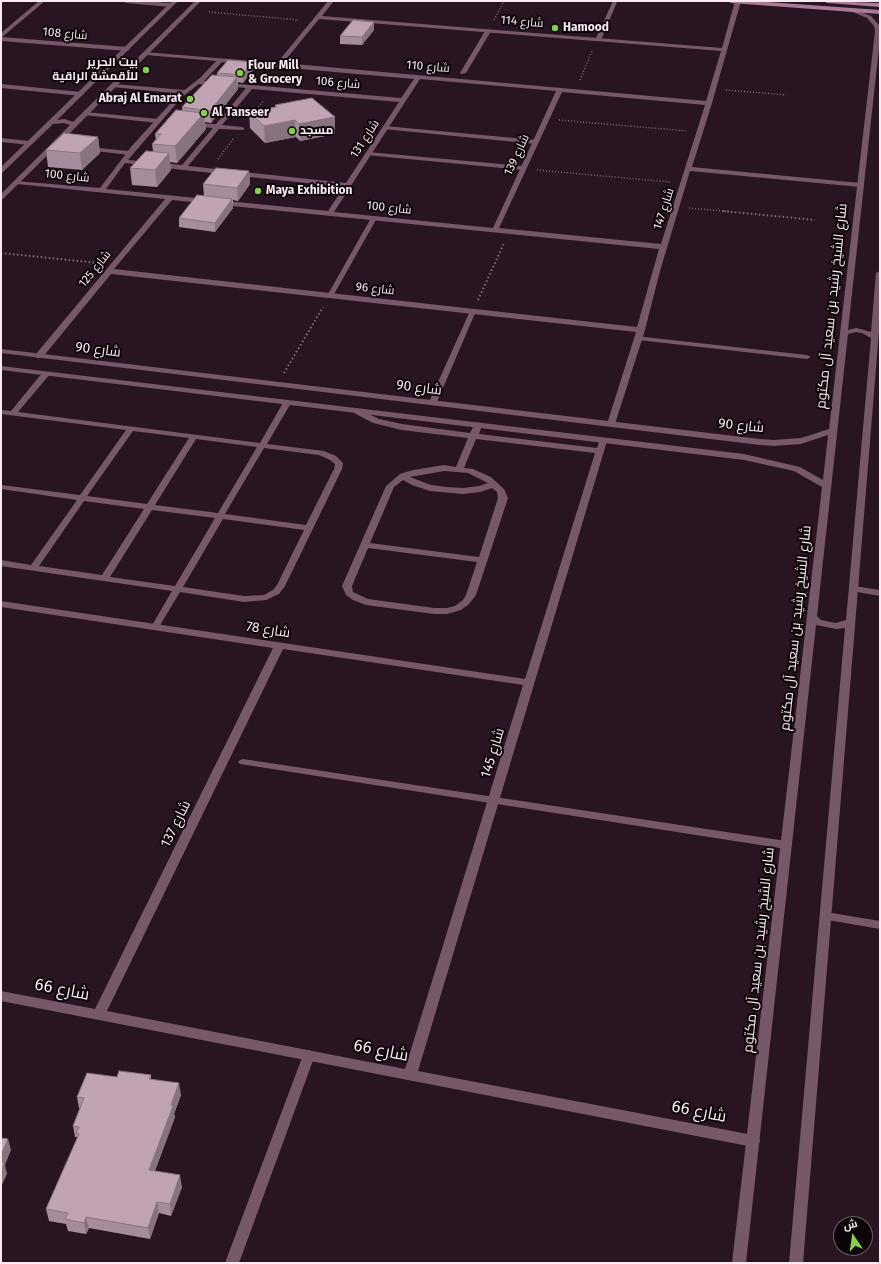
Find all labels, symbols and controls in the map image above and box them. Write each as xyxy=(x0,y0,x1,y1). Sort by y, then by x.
street label: شارع 114 xyxy=(500,13,544,31)
place label: Hamood xyxy=(563,21,609,35)
marker: Hamood xyxy=(550,23,560,33)
street label: شارع 108 xyxy=(42,25,88,43)
place label: بيت الحرير للأقمشة الراقية xyxy=(52,56,138,84)
street label: شارع 110 xyxy=(406,58,450,76)
place label: Flour Mill & Grocery xyxy=(248,59,302,87)
marker: بيت الحرير للأقمشة الراقية xyxy=(141,65,151,75)
marker: Flour Mill & Grocery xyxy=(235,68,245,78)
street label: شارع 106 xyxy=(315,74,361,92)
place label: Abraj Al Emarat xyxy=(99,92,182,106)
marker: Abraj Al Emarat xyxy=(185,94,195,104)
place label: Al Tanseer xyxy=(212,106,269,120)
marker: Al Tanseer xyxy=(199,108,209,118)
street label: شارع 131 xyxy=(347,117,383,161)
place label: مسجد xyxy=(300,124,333,138)
marker: مسجد xyxy=(287,126,297,136)
street label: شارع 139 xyxy=(501,132,533,178)
street label: شارع 100 xyxy=(44,166,90,186)
place label: Maya Exhibition xyxy=(266,184,352,198)
marker: Maya Exhibition xyxy=(253,186,263,196)
street label: شارع 147 xyxy=(651,186,677,232)
street label: شارع 100 xyxy=(366,198,412,218)
street label: شارع الشيخ رشيد بن سعيد آل مكتوم xyxy=(813,202,851,410)
street label: شارع 125 xyxy=(76,248,114,290)
street label: شارع 96 xyxy=(355,280,395,298)
street label: شارع 90 xyxy=(74,339,122,361)
street label: شارع 90 xyxy=(395,377,443,399)
street label: شارع 90 xyxy=(717,415,765,437)
street label: شارع الشيخ رشيد بن سعيد آل مكتوم xyxy=(777,524,815,732)
street label: شارع 78 xyxy=(245,618,291,642)
street label: شارع 145 xyxy=(477,726,509,780)
street label: شارع 137 xyxy=(157,798,195,850)
street label: شارع الشيخ رشيد بن سعيد آل مكتوم xyxy=(740,846,778,1054)
street label: شارع 66 xyxy=(33,975,91,1005)
street label: شارع 66 xyxy=(352,1036,410,1066)
street label: شارع 66 xyxy=(670,1097,728,1127)
north arrow xyxy=(833,1216,873,1256)
text: ش xyxy=(842,1217,859,1233)

